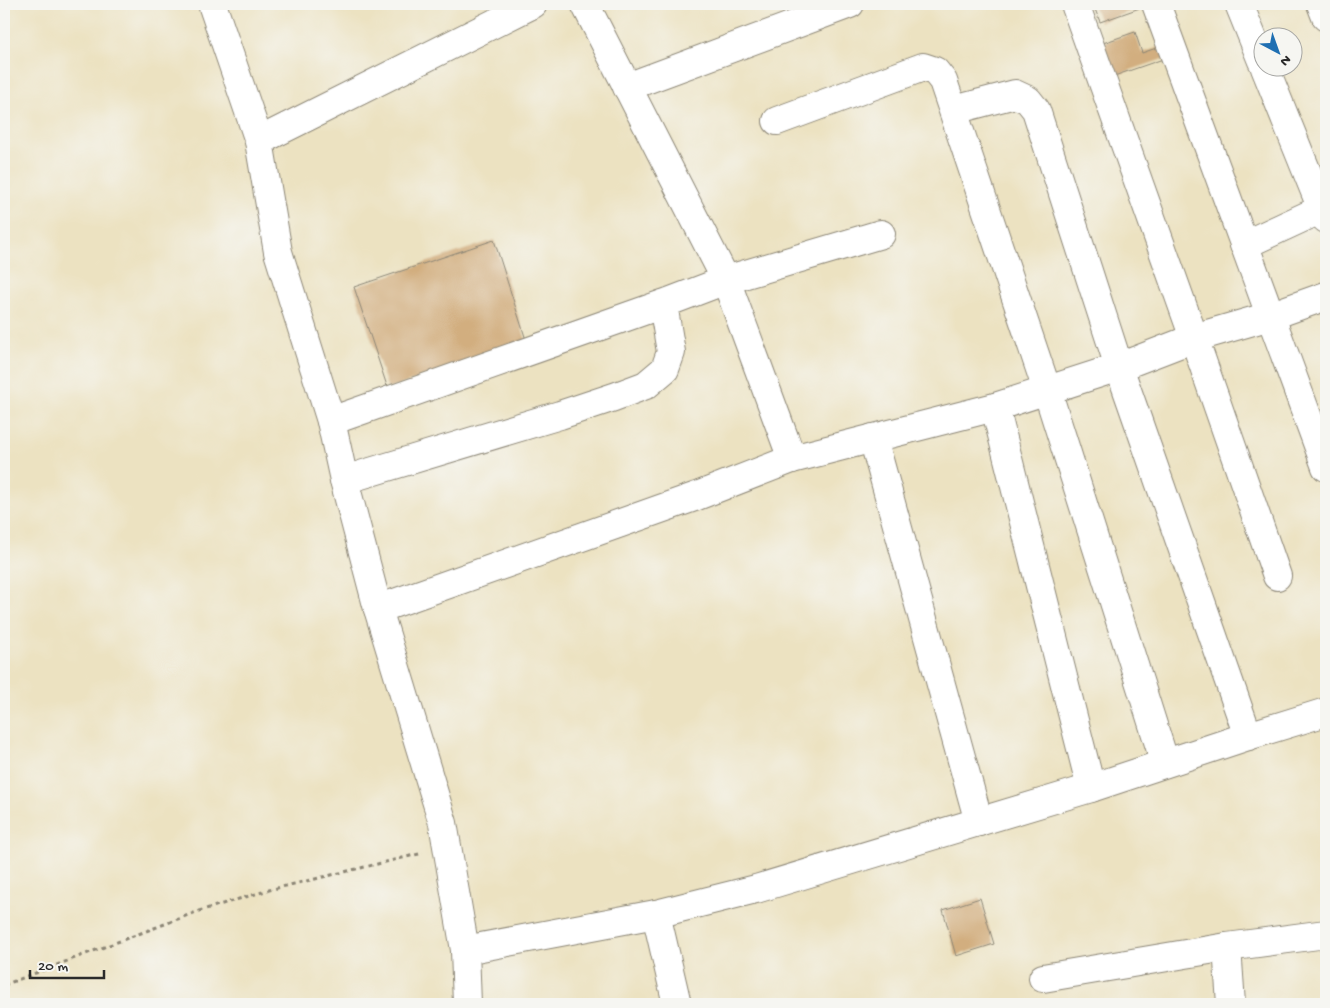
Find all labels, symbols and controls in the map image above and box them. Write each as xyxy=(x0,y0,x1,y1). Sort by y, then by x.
north arrow xyxy=(1252,28,1302,78)
text: N xyxy=(1276,51,1294,69)
scale bar xyxy=(30,948,104,980)
text: 20 m xyxy=(38,958,68,976)

